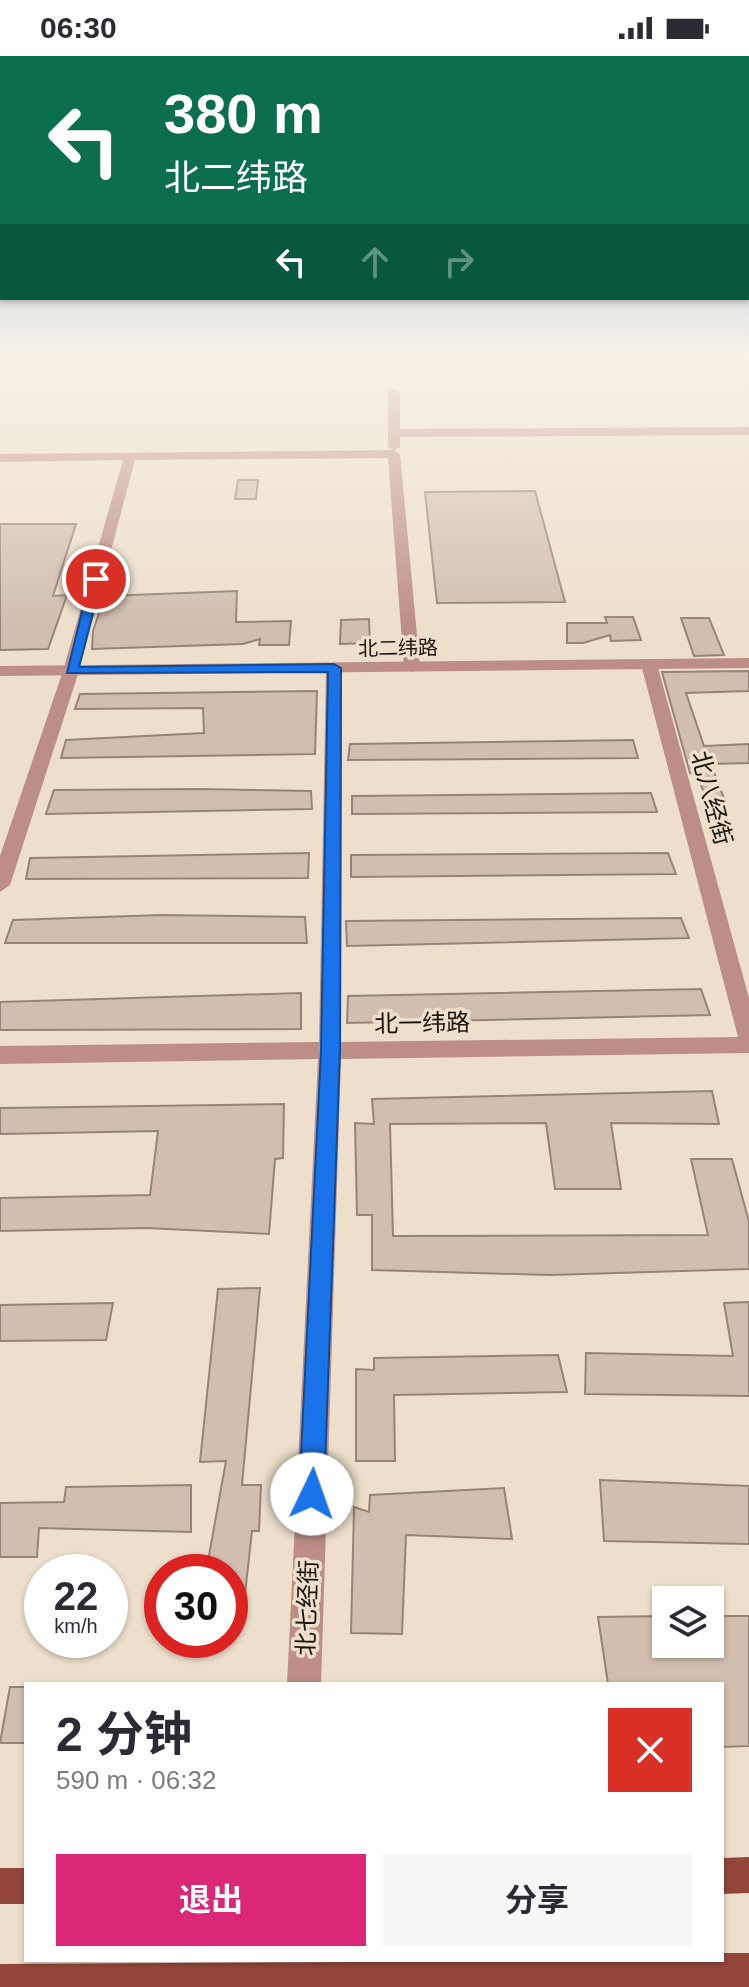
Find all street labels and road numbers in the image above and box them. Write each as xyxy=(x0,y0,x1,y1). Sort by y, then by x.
street label: 北二纬路 xyxy=(358,636,438,660)
street label: 北八经街 xyxy=(687,748,737,848)
street label: 北一纬路 xyxy=(374,1009,470,1037)
street label: 北七经街 xyxy=(292,1560,322,1656)

